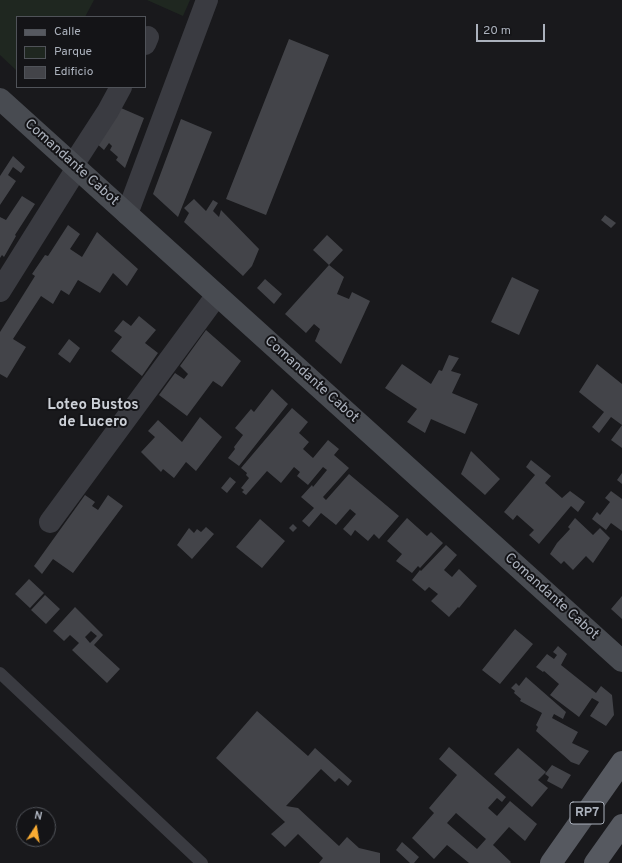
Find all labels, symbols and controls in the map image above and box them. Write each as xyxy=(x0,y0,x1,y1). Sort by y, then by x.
legend xyxy=(16,16,146,88)
scale bar xyxy=(478,16,547,42)
text: 20 m xyxy=(483,23,511,39)
text: Calle xyxy=(54,24,81,40)
text: Parque xyxy=(54,44,92,60)
text: Edificio xyxy=(54,64,93,80)
street label: Comandante Cabot xyxy=(20,116,122,210)
street label: Comandante Cabot xyxy=(260,333,362,427)
district label: Loteo Bustos de Lucero xyxy=(47,397,139,432)
street label: Comandante Cabot xyxy=(500,550,602,644)
road number: RP7 xyxy=(570,802,604,824)
north arrow xyxy=(16,807,56,847)
text: N xyxy=(33,809,44,824)

